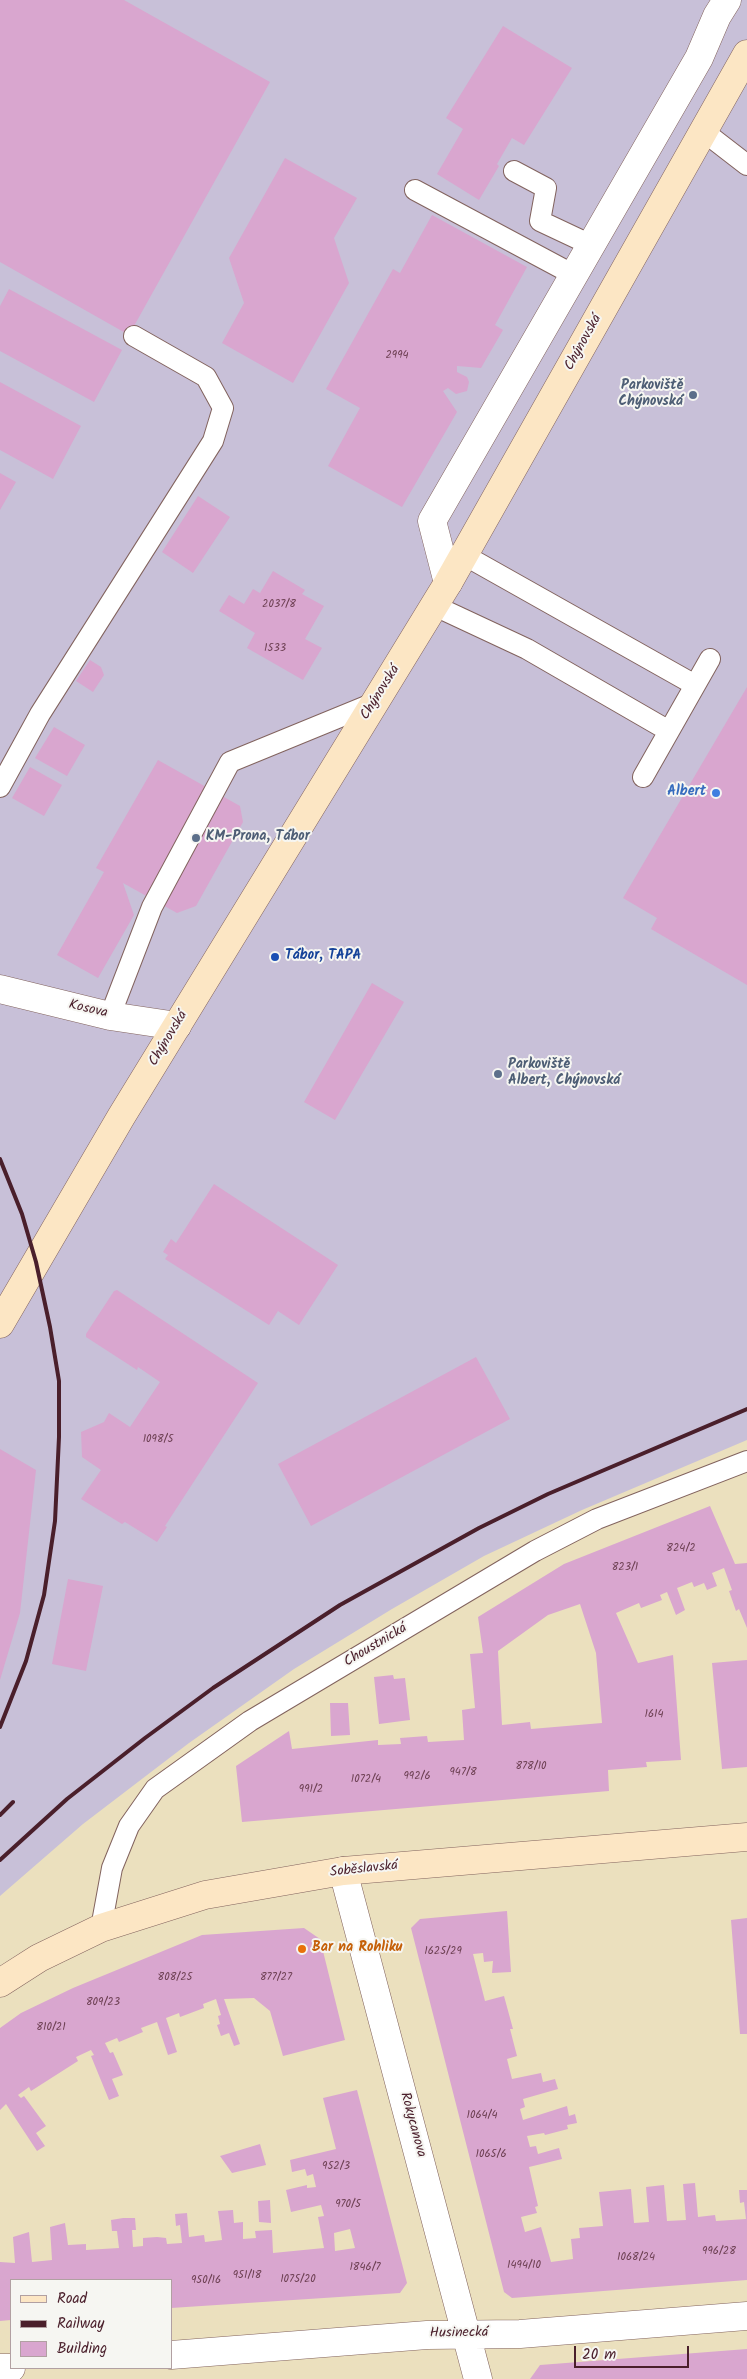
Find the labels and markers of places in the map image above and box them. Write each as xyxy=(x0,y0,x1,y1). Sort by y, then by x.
place label: Parkoviště Chýnovská xyxy=(618,379,683,412)
marker: Parkoviště Chýnovská xyxy=(687,389,699,401)
place label: Albert xyxy=(667,785,706,801)
marker: Albert xyxy=(710,787,722,799)
place label: KM-Prona, Tábor xyxy=(206,830,310,846)
marker: KM-Prona, Tábor xyxy=(190,832,202,844)
place label: Tábor, TAPA xyxy=(285,949,361,965)
marker: Tábor, TAPA xyxy=(269,951,281,963)
place label: Parkoviště Albert, Chýnovská xyxy=(508,1058,620,1090)
marker: Parkoviště Albert, Chýnovská xyxy=(492,1068,504,1080)
place label: Bar na Rohliku xyxy=(312,1941,402,1957)
marker: Bar na Rohliku xyxy=(296,1943,308,1955)

